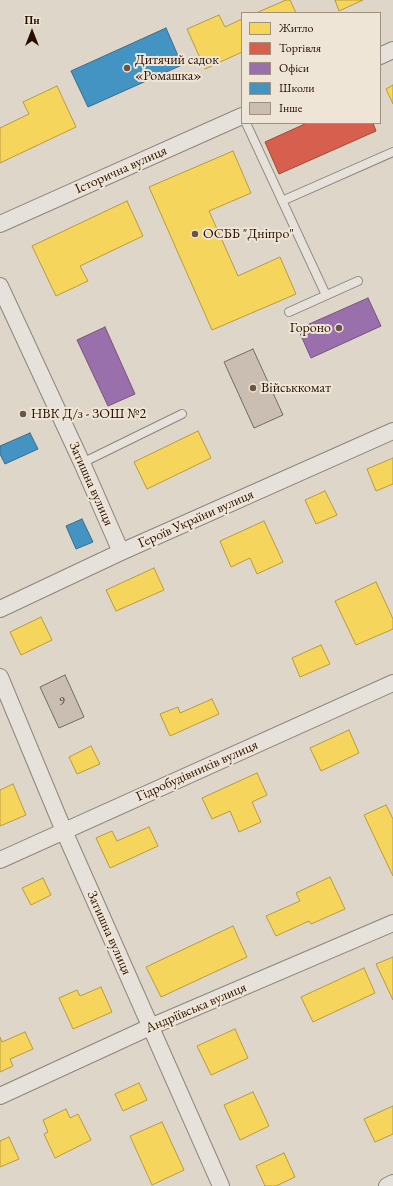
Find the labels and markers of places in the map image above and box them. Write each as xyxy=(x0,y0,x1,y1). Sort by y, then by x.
place label: Дитячий садок «Ромашка» xyxy=(135,52,219,84)
marker: Дитячий садок «Ромашка» xyxy=(122,63,132,73)
place label: ОСББ "Днiпро" xyxy=(203,226,294,242)
marker: ОСББ "Днiпро" xyxy=(190,229,200,239)
place label: Гороно xyxy=(290,320,331,336)
marker: Гороно xyxy=(334,323,344,333)
place label: Військкомат xyxy=(261,380,331,396)
marker: Військкомат xyxy=(248,383,258,393)
place label: НВК Д/з - ЗОШ №2 xyxy=(31,406,146,422)
marker: НВК Д/з - ЗОШ №2 xyxy=(18,409,28,419)

